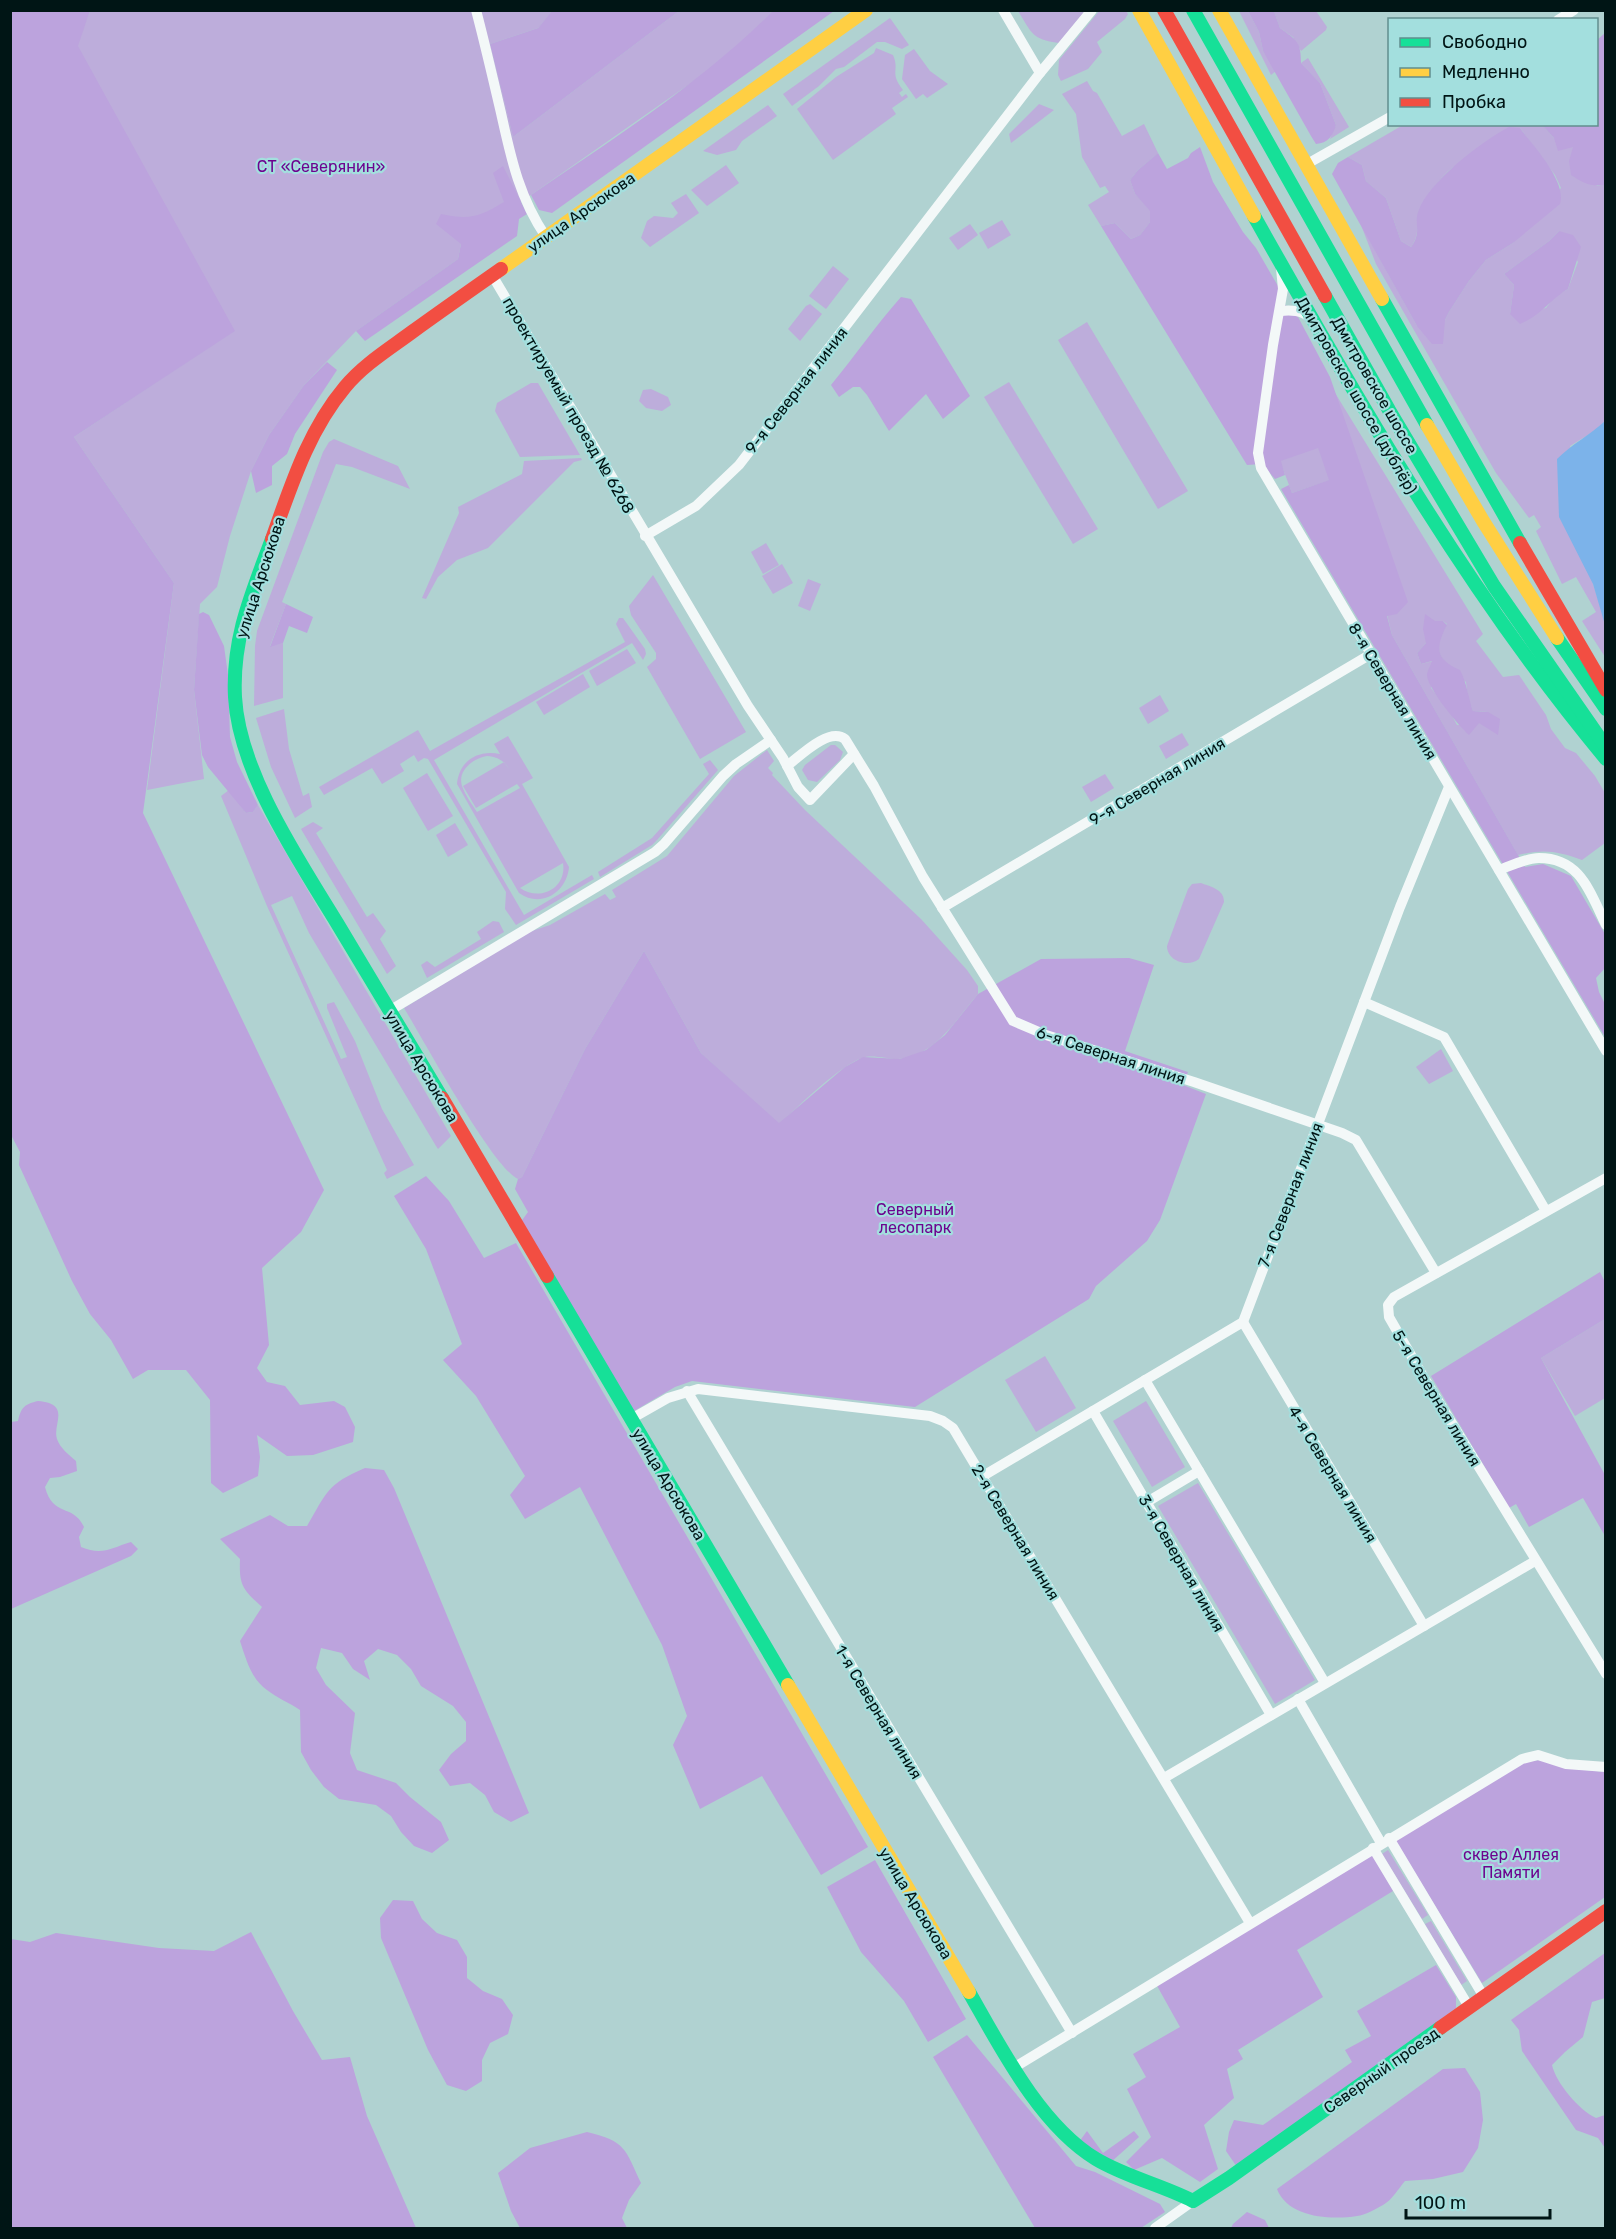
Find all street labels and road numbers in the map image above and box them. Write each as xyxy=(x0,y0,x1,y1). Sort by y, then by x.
street label: улица Арсюкова xyxy=(524,168,639,257)
street label: Дмитровское шоссе (дублёр) xyxy=(1292,293,1421,497)
street label: проектируемый проезд № 6268 xyxy=(499,294,638,517)
street label: Дмитровское шоссе xyxy=(1327,313,1422,457)
street label: 9-я Северная линия xyxy=(741,323,852,457)
street label: улица Арсюкова xyxy=(232,514,289,640)
street label: 8-я Северная линия xyxy=(1344,619,1441,763)
street label: 9-я Северная линия xyxy=(1086,733,1229,830)
street label: улица Арсюкова xyxy=(381,1007,462,1126)
street label: 6-я Северная линия xyxy=(1034,1022,1188,1089)
street label: 7-я Северная линия xyxy=(1254,1120,1327,1270)
street label: 5-я Северная линия xyxy=(1388,1327,1485,1470)
street label: 4-я Северная линия xyxy=(1284,1403,1381,1546)
street label: улица Арсюкова xyxy=(628,1425,709,1544)
street label: 2-я Северная линия xyxy=(968,1461,1064,1604)
street label: 3-я Северная линия xyxy=(1134,1491,1229,1635)
street label: 1-я Северная линия xyxy=(831,1642,926,1783)
street label: улица Арсюкова xyxy=(875,1844,956,1963)
street label: Северный проезд xyxy=(1320,2023,1443,2117)

